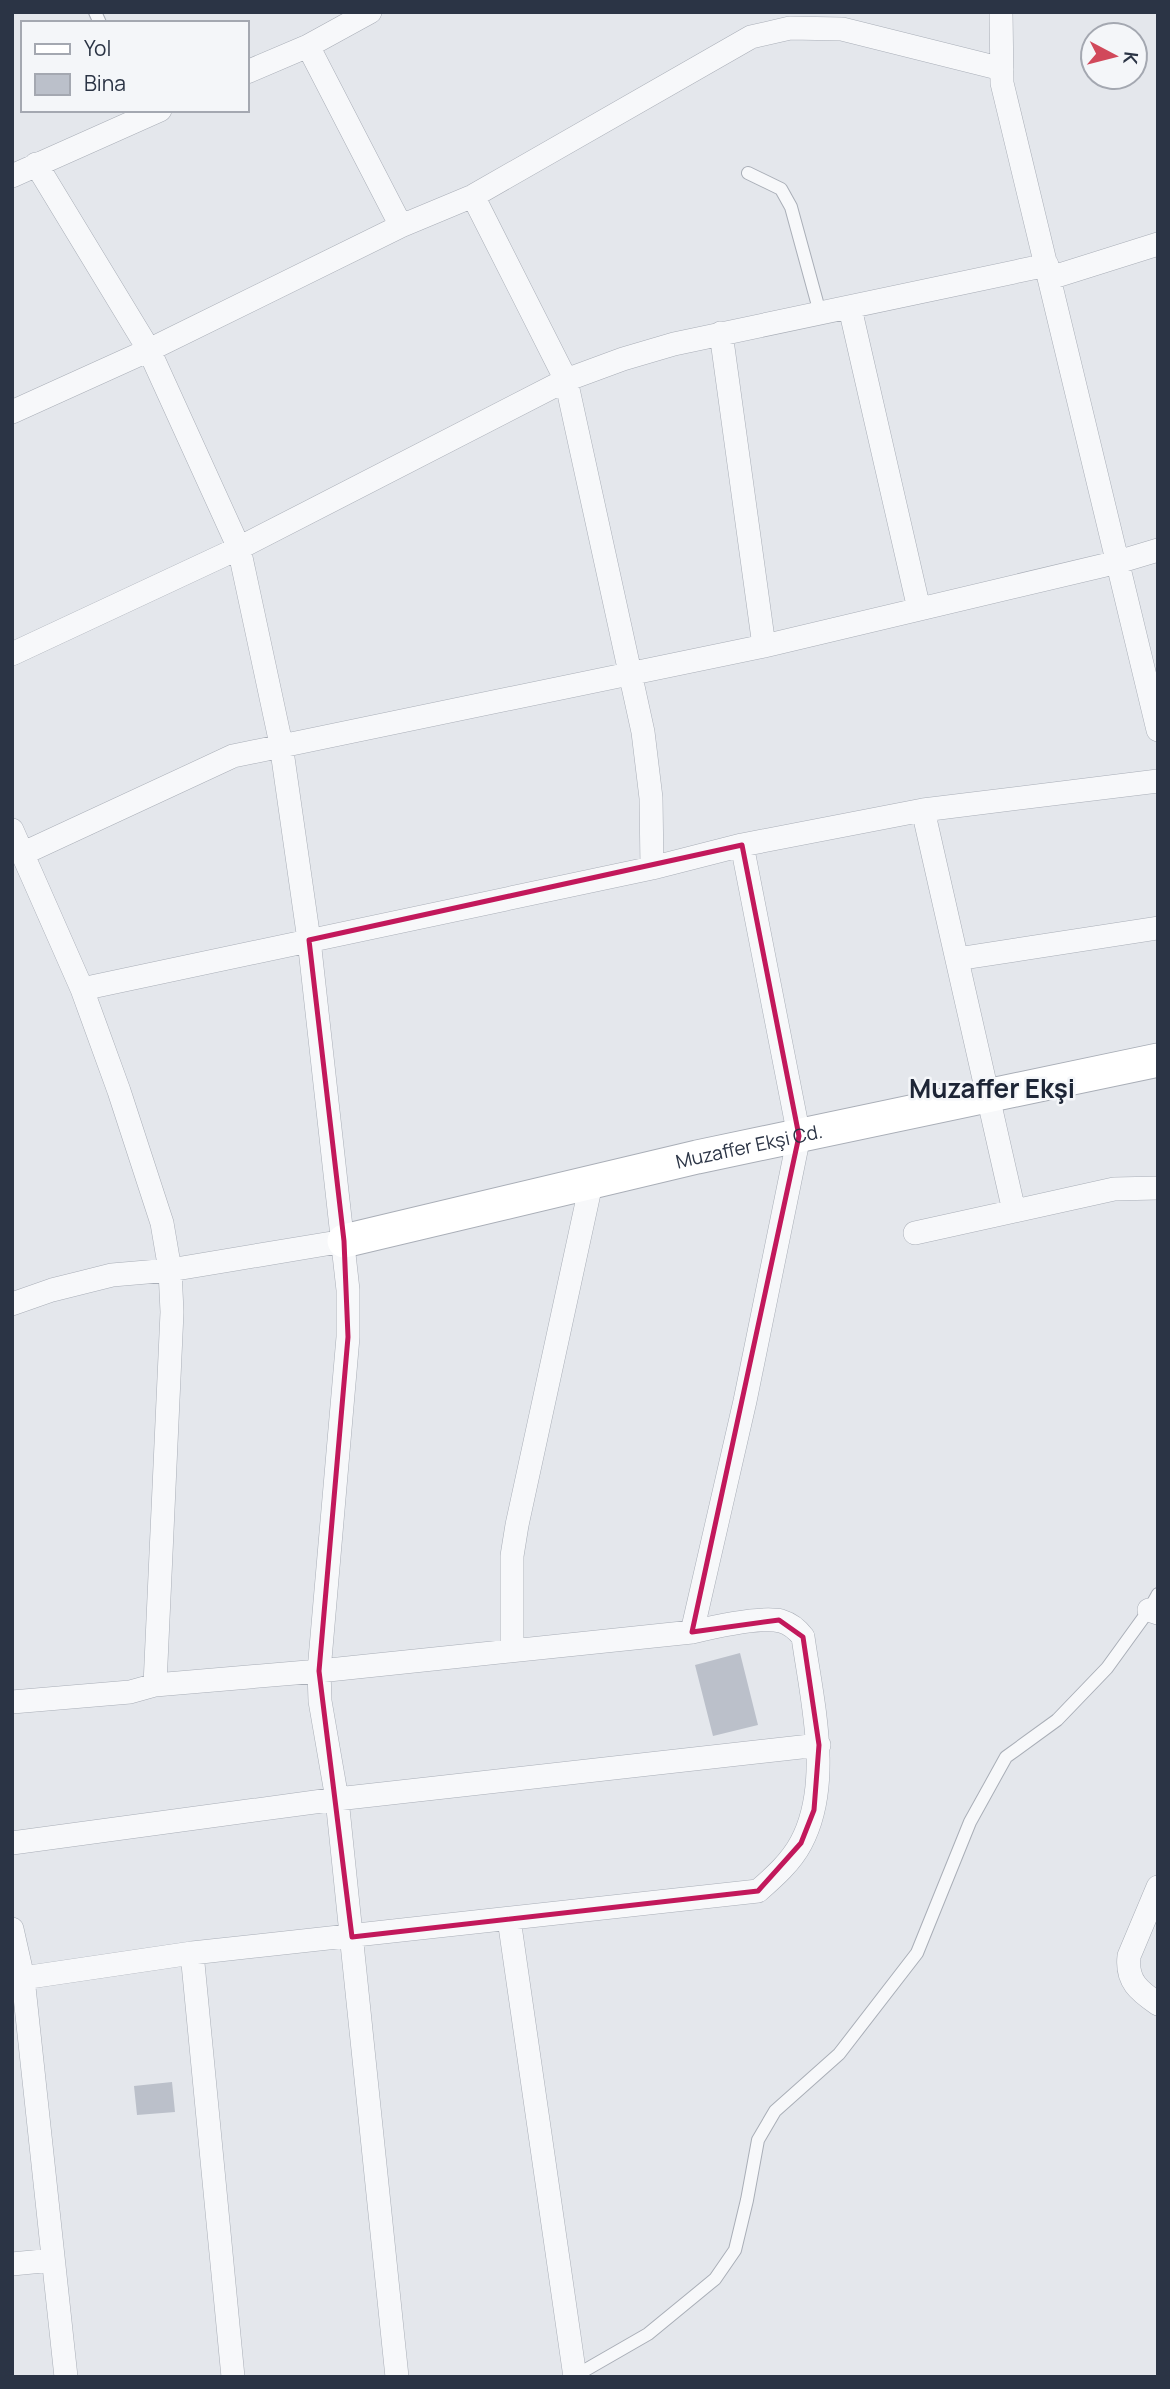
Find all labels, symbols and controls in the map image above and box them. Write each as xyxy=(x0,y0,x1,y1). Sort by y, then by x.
legend xyxy=(21,21,248,112)
north arrow xyxy=(1079,21,1149,91)
text: Yol xyxy=(84,34,111,62)
text: K xyxy=(1117,50,1145,66)
text: Bina xyxy=(84,69,126,97)
district label: Muzaffer Ekşi xyxy=(909,1070,1075,1106)
street label: Muzaffer Ekşi Cd. xyxy=(673,1118,825,1175)

